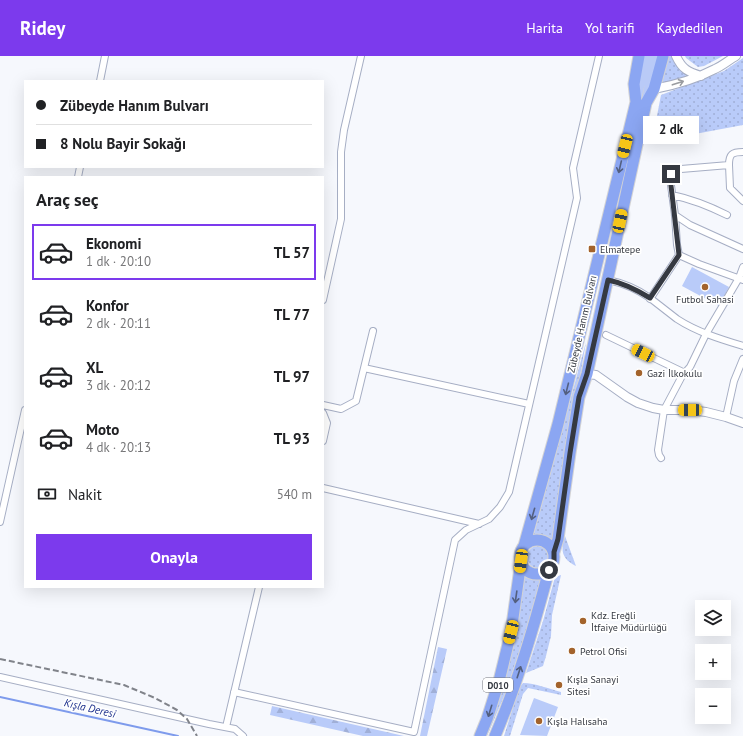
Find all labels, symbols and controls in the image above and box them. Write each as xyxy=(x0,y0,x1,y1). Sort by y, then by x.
text: Ridey xyxy=(20,16,65,40)
text: Harita xyxy=(526,19,563,37)
text: Yol tarifi xyxy=(585,19,635,37)
text: Kaydedilen xyxy=(657,19,723,37)
one-way arrow xyxy=(671,79,684,86)
text: Zübeyde Hanım Bulvarı xyxy=(60,96,209,115)
callout: 2 dk xyxy=(643,116,699,144)
text: 2 dk xyxy=(659,121,683,138)
car xyxy=(616,133,634,159)
text: 8 Nolu Bayir Sokağı xyxy=(60,134,186,153)
one-way arrow xyxy=(616,160,623,173)
route end xyxy=(662,165,680,183)
text: Araç seç xyxy=(36,188,99,211)
car xyxy=(612,208,628,234)
icon: car xyxy=(38,234,74,270)
text: Ekonomi xyxy=(86,234,141,253)
text: TL 57 xyxy=(274,243,310,262)
place label: Elmatepe xyxy=(600,243,640,256)
marker: Elmatepe xyxy=(587,244,597,254)
text: 1 dk · 20:10 xyxy=(86,253,151,270)
street label: Zübeyde Hanım Bulvarı xyxy=(564,274,600,374)
marker: Futbol Sahasi xyxy=(700,282,710,292)
place label: Futbol Sahasi xyxy=(676,293,734,306)
icon: car xyxy=(38,296,74,332)
text: Konfor xyxy=(86,296,129,315)
text: TL 77 xyxy=(274,305,310,324)
text: 2 dk · 20:11 xyxy=(86,315,151,332)
car xyxy=(630,342,656,364)
icon: car xyxy=(38,358,74,394)
text: XL xyxy=(86,358,103,377)
text: TL 97 xyxy=(274,367,310,386)
place label: Gazi İlkokulu xyxy=(647,367,702,380)
marker: Gazi İlkokulu xyxy=(634,368,644,378)
text: 3 dk · 20:12 xyxy=(86,377,151,394)
one-way arrow xyxy=(563,382,570,395)
car xyxy=(678,404,702,416)
icon: car xyxy=(38,420,74,456)
text: Moto xyxy=(86,420,119,439)
text: TL 93 xyxy=(274,429,310,448)
text: 4 dk · 20:13 xyxy=(86,439,151,456)
icon: cash xyxy=(36,483,58,505)
text: Nakit xyxy=(68,485,102,504)
text: 540 m xyxy=(277,486,312,503)
one-way arrow xyxy=(529,507,536,520)
button: Onayla xyxy=(36,534,312,580)
car xyxy=(513,548,529,574)
route start xyxy=(540,561,558,579)
one-way arrow xyxy=(512,590,520,603)
map controls xyxy=(695,600,731,724)
button: layers xyxy=(695,600,731,636)
place label: Kdz. Ereğli İtfaiye Müdürlüğü xyxy=(591,609,667,634)
marker: Kdz. Ereğli İtfaiye Müdürlüğü xyxy=(578,616,588,626)
car xyxy=(502,619,520,645)
button: + xyxy=(695,644,731,680)
place label: Petrol Ofisi xyxy=(580,645,627,658)
marker: Petrol Ofisi xyxy=(567,646,577,656)
one-way arrow xyxy=(516,666,523,679)
place label: Kışla Sanayi Sitesi xyxy=(567,673,619,698)
road number: D010 xyxy=(483,678,513,692)
marker: Kışla Sanayi Sitesi xyxy=(554,680,564,690)
button: − xyxy=(695,688,731,724)
water label: Kışla Deresi xyxy=(63,695,118,721)
one-way arrow xyxy=(486,704,493,717)
place label: Kışla Halısaha xyxy=(547,715,607,728)
marker: Kışla Halısaha xyxy=(534,716,544,726)

